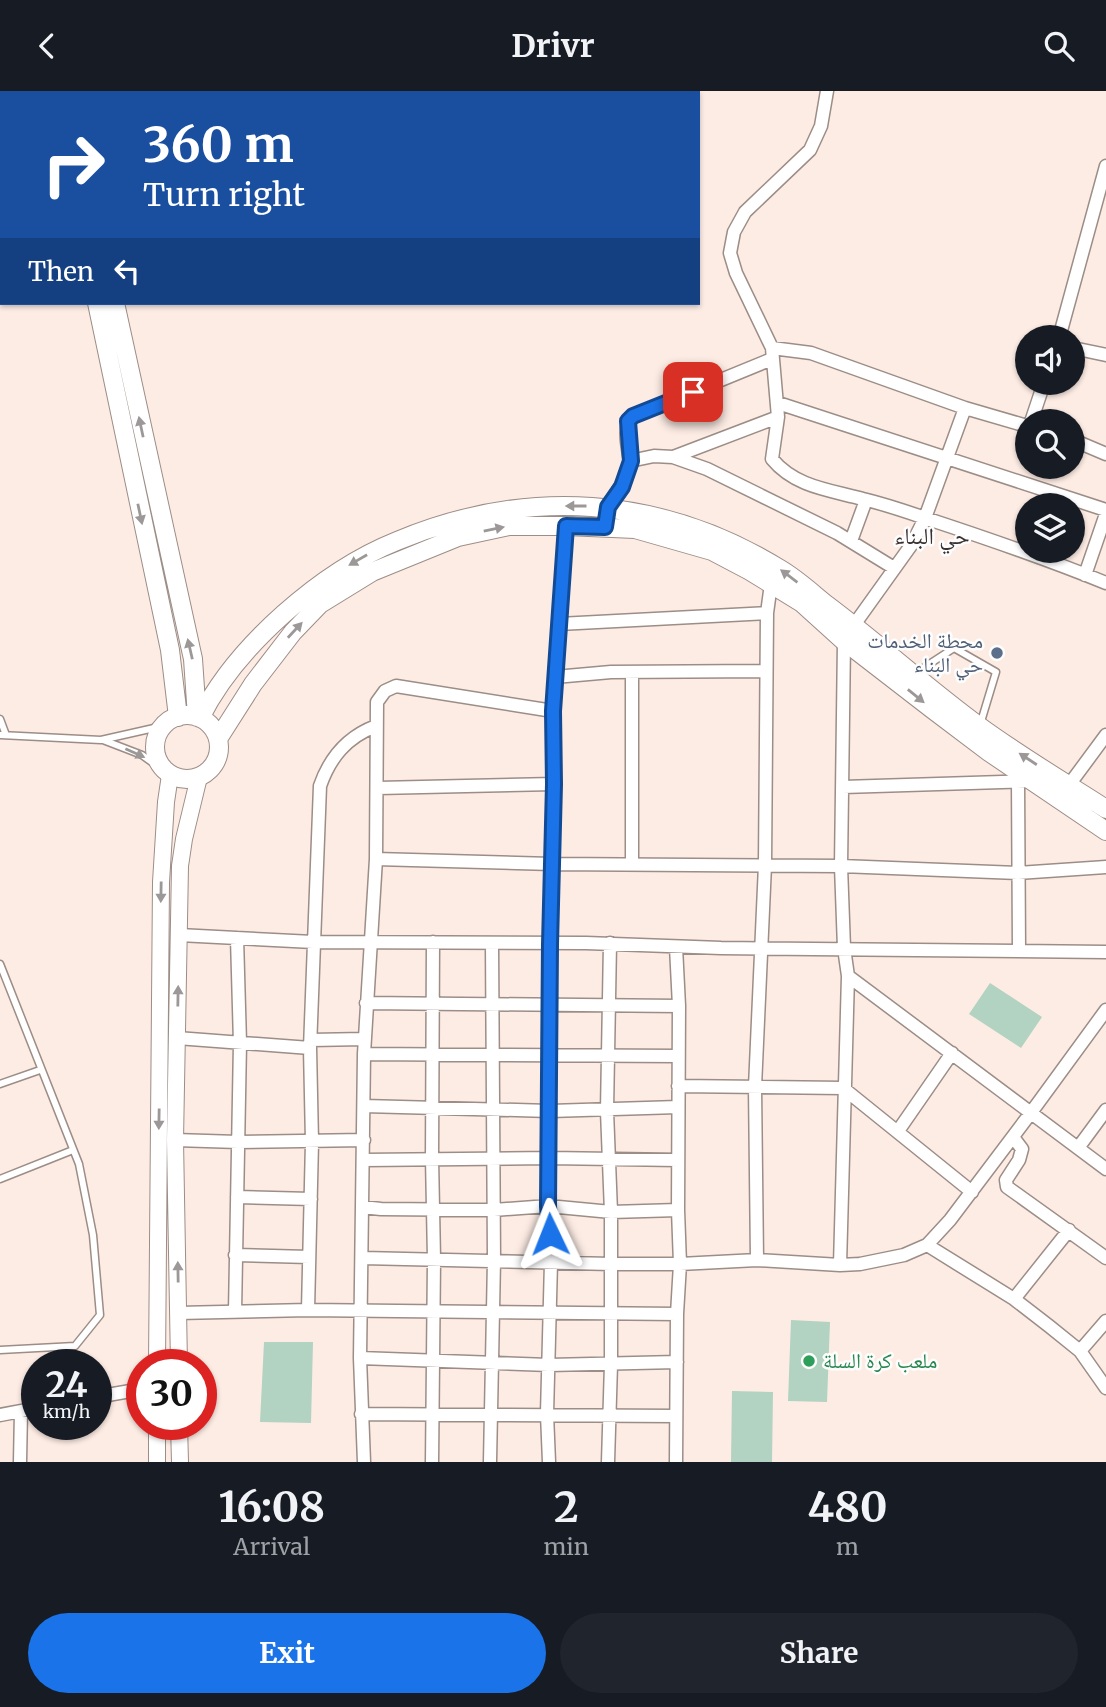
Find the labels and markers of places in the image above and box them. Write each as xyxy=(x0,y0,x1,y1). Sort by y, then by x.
pin xyxy=(663,362,723,422)
place label: محطة الخدمات حي البناء xyxy=(867,627,983,681)
marker: محطة الخدمات حي البناء xyxy=(989,645,1005,661)
place label: ملعب كرة السلة xyxy=(823,1347,937,1374)
marker: ملعب كرة السلة xyxy=(801,1353,817,1369)

